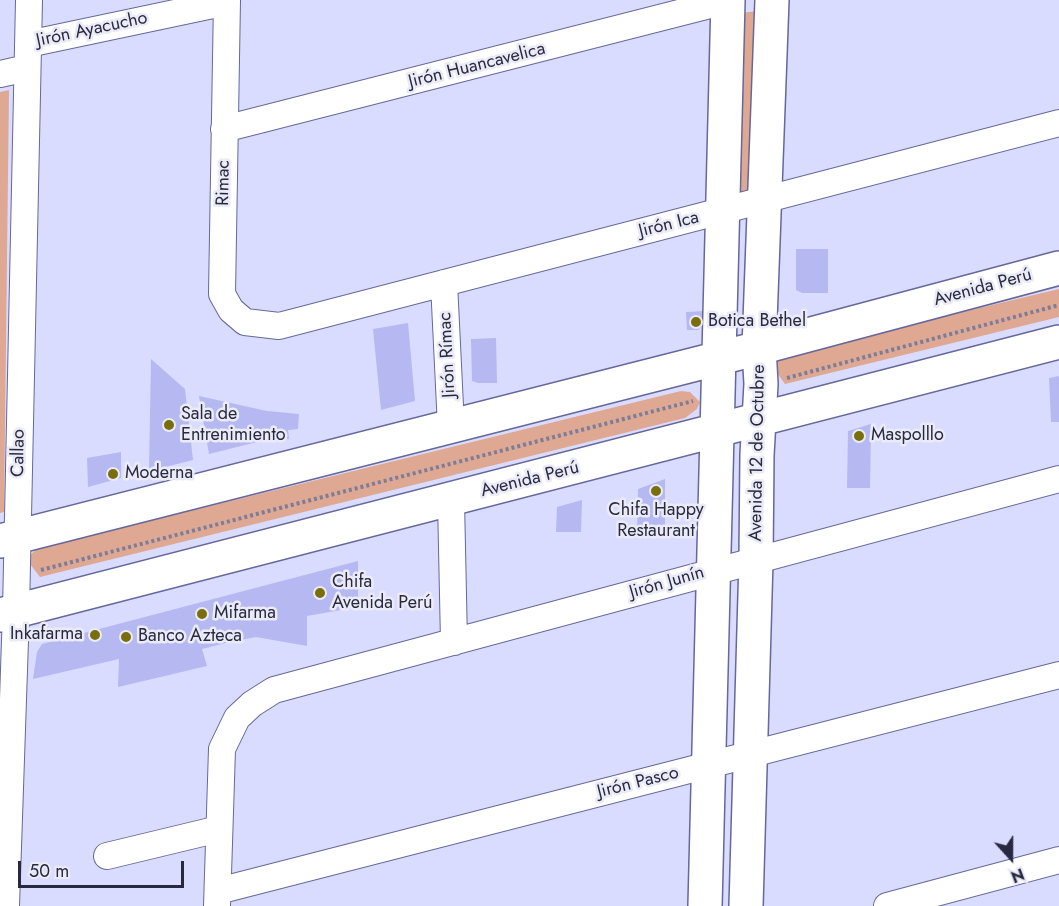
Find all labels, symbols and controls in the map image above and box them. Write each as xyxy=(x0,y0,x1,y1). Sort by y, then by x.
street label: Jirón Ayacucho xyxy=(34,8,150,52)
street label: Jirón Huancavelica xyxy=(406,39,548,93)
street label: Rimac xyxy=(213,160,235,206)
street label: Jirón Ica xyxy=(637,207,701,243)
street label: Avenida Perú xyxy=(932,265,1034,311)
place label: Botica Bethel xyxy=(708,311,806,333)
street label: Jirón Rímac xyxy=(435,312,461,398)
marker: Botica Bethel xyxy=(689,315,703,329)
street label: Avenida 12 de Octubre xyxy=(746,364,770,542)
place label: Sala de Entrenimiento xyxy=(181,404,286,446)
marker: Sala de Entrenimiento xyxy=(162,418,176,432)
place label: Maspolllo xyxy=(871,425,944,447)
street label: Callao xyxy=(8,429,30,477)
marker: Maspolllo xyxy=(852,429,866,443)
street label: Avenida Perú xyxy=(479,457,581,503)
place label: Moderna xyxy=(125,463,193,485)
marker: Moderna xyxy=(106,467,120,481)
marker: Chifa Happy Restaurant xyxy=(649,484,663,498)
place label: Chifa Happy Restaurant xyxy=(608,500,704,542)
street label: Jirón Junín xyxy=(627,562,707,604)
place label: Chifa Avenida Perú xyxy=(332,572,433,614)
marker: Chifa Avenida Perú xyxy=(313,586,327,600)
place label: Mifarma xyxy=(214,603,276,625)
marker: Mifarma xyxy=(195,607,209,621)
place label: Inkafarma xyxy=(10,624,83,646)
place label: Banco Azteca xyxy=(138,626,242,648)
marker: Inkafarma xyxy=(88,628,102,642)
marker: Banco Azteca xyxy=(119,630,133,644)
street label: Jirón Pasco xyxy=(595,762,681,804)
north arrow xyxy=(981,828,1041,888)
scale bar xyxy=(21,849,188,887)
text: 50 m xyxy=(29,858,69,884)
text: N xyxy=(1008,862,1028,888)

